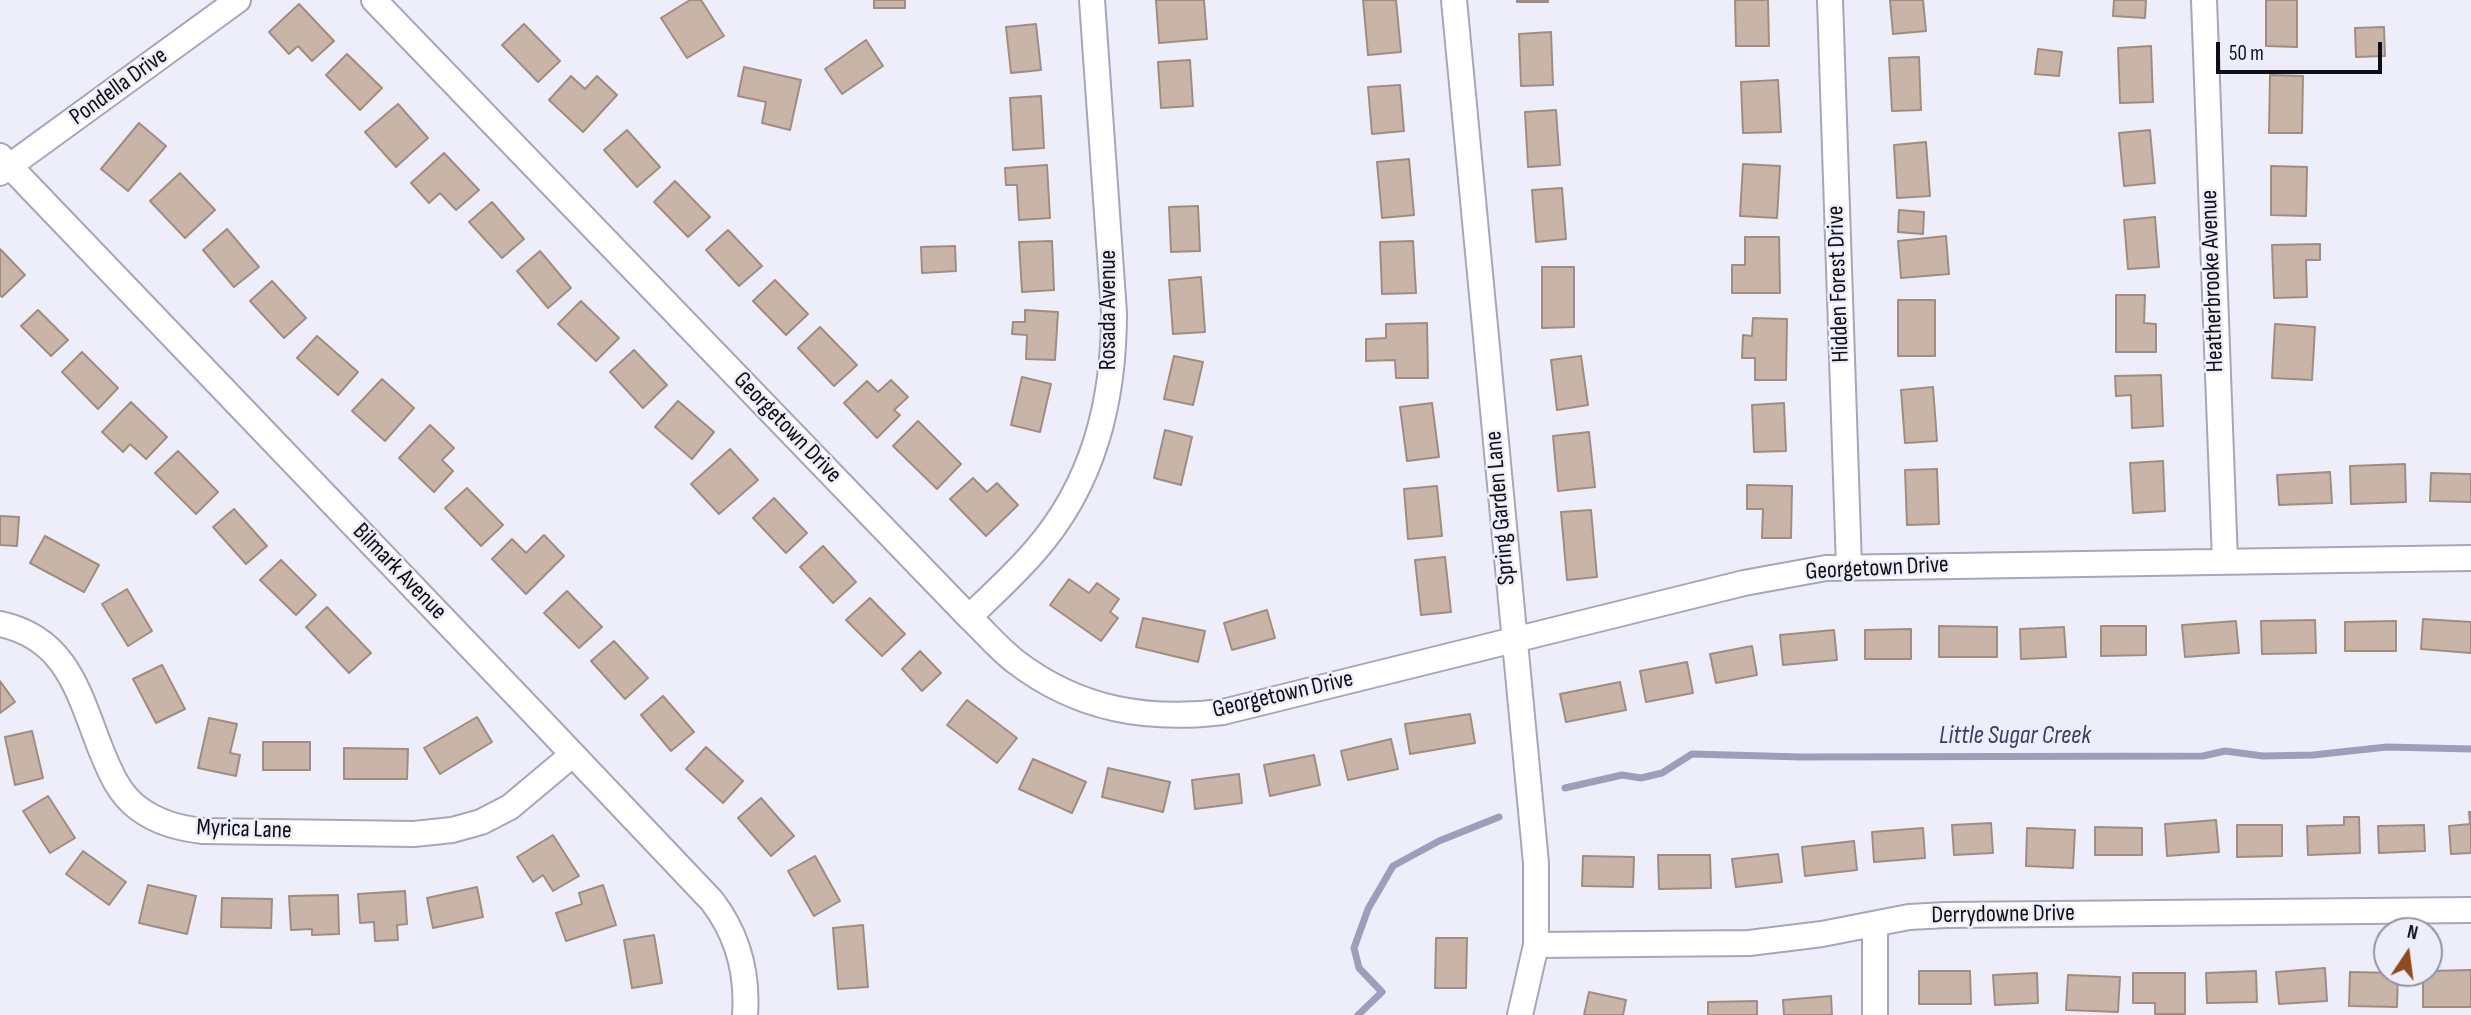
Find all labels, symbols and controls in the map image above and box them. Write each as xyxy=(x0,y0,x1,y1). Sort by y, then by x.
scale bar xyxy=(2219,28,2385,72)
text: 50 m xyxy=(2229,41,2264,66)
street label: Pondella Drive xyxy=(64,42,174,132)
street label: Heatherbrooke Avenue xyxy=(2195,189,2231,373)
street label: Hidden Forest Drive xyxy=(1822,205,1856,363)
street label: Rosada Avenue xyxy=(1095,250,1123,370)
street label: Georgetown Drive xyxy=(727,366,847,490)
street label: Spring Garden Lane xyxy=(1480,430,1522,586)
street label: Bilmark Avenue xyxy=(346,518,452,626)
street label: Georgetown Drive xyxy=(1805,551,1949,587)
street label: Georgetown Drive xyxy=(1210,665,1356,725)
water label: Little Sugar Creek xyxy=(1939,720,2091,752)
street label: Myrica Lane xyxy=(196,814,292,846)
street label: Derrydowne Drive xyxy=(1931,899,2075,931)
north arrow xyxy=(2373,917,2443,987)
text: N xyxy=(2405,921,2420,945)

